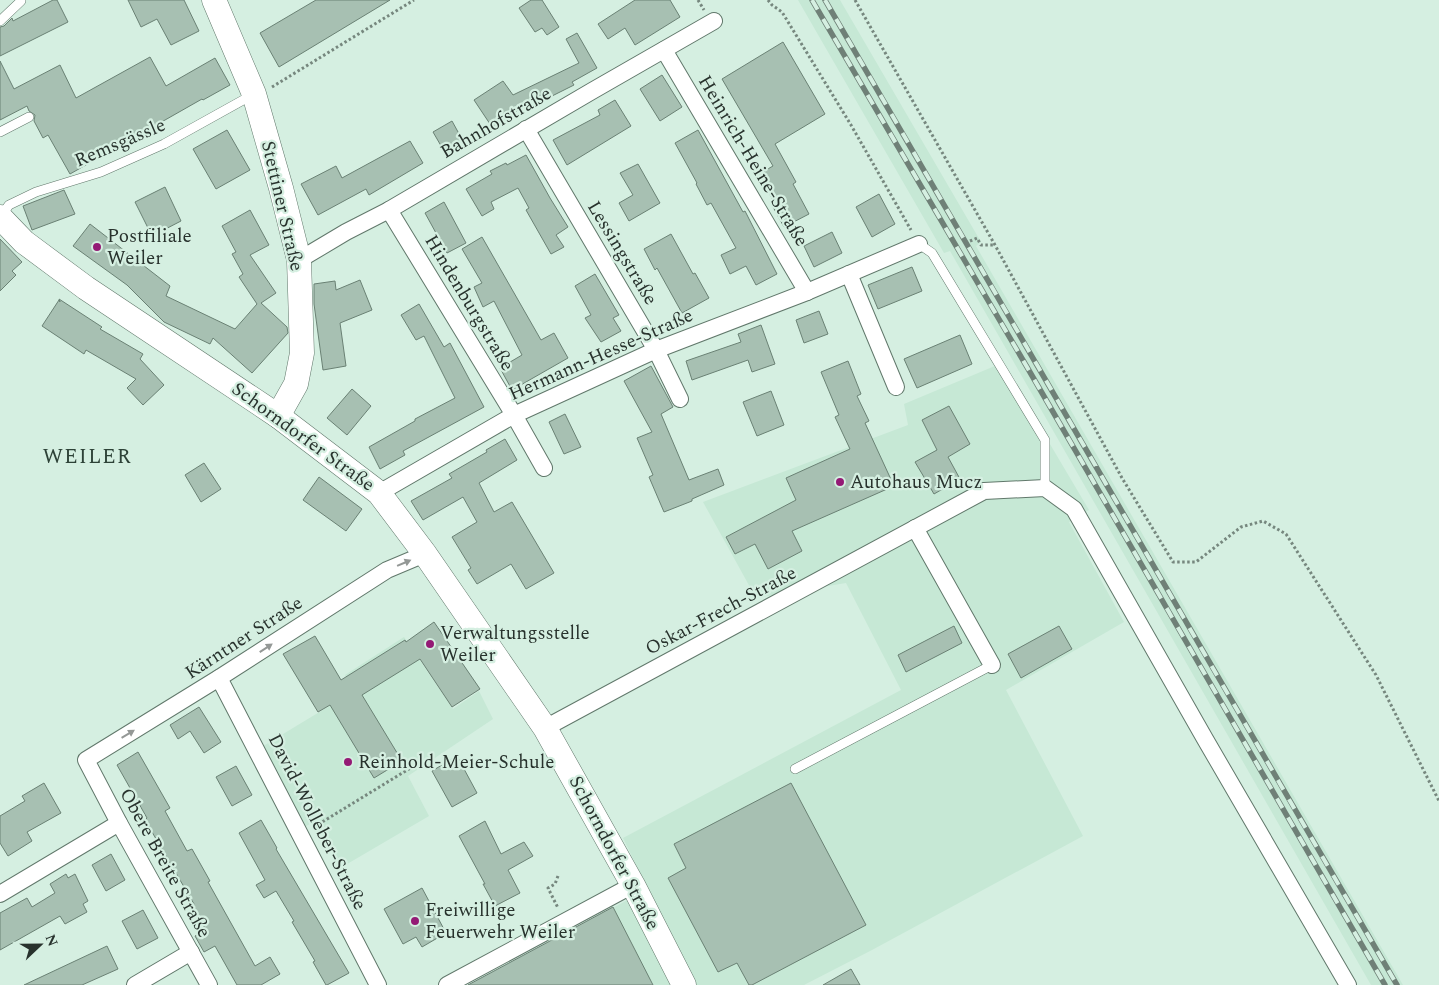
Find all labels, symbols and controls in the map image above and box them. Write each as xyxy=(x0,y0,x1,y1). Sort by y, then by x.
street label: Heinrich-Heine-Straße xyxy=(690,70,816,252)
street label: Bahnhofstraße xyxy=(435,79,557,167)
street label: Remsgässle xyxy=(70,111,170,175)
street label: Stettiner Straße xyxy=(253,138,311,274)
street label: Lessingstraße xyxy=(579,195,665,311)
place label: Postfiliale Weiler xyxy=(107,222,192,273)
street label: Hindenburgstraße xyxy=(417,229,521,377)
marker: Postfiliale Weiler xyxy=(91,241,103,253)
street label: Hermann-Hesse-Straße xyxy=(504,301,698,409)
street label: Schorndorfer Straße xyxy=(225,375,381,499)
district label: WEILER xyxy=(42,441,132,473)
place label: Autohaus Mucz xyxy=(850,468,983,497)
marker: Autohaus Mucz xyxy=(834,476,846,488)
one-way arrow xyxy=(397,559,412,567)
street label: Oskar-Frech-Straße xyxy=(640,559,802,663)
street label: Kärntner Straße xyxy=(179,589,309,687)
place label: Verwaltungsstelle Weiler xyxy=(440,619,590,670)
marker: Verwaltungsstelle Weiler xyxy=(424,638,436,650)
one-way arrow xyxy=(259,644,273,653)
street label: David-Wolleber-Straße xyxy=(260,729,374,915)
one-way arrow xyxy=(121,730,134,739)
place label: Reinhold-Meier-Schule xyxy=(358,748,555,777)
marker: Reinhold-Meier-Schule xyxy=(342,756,354,768)
street label: Schorndorfer Straße xyxy=(561,771,667,935)
street label: Obere Breite Straße xyxy=(112,783,218,943)
place label: Freiwillige Feuerwehr Weiler xyxy=(425,896,576,947)
marker: Freiwillige Feuerwehr Weiler xyxy=(409,915,421,927)
north arrow xyxy=(15,920,65,970)
text: N xyxy=(40,931,63,950)

